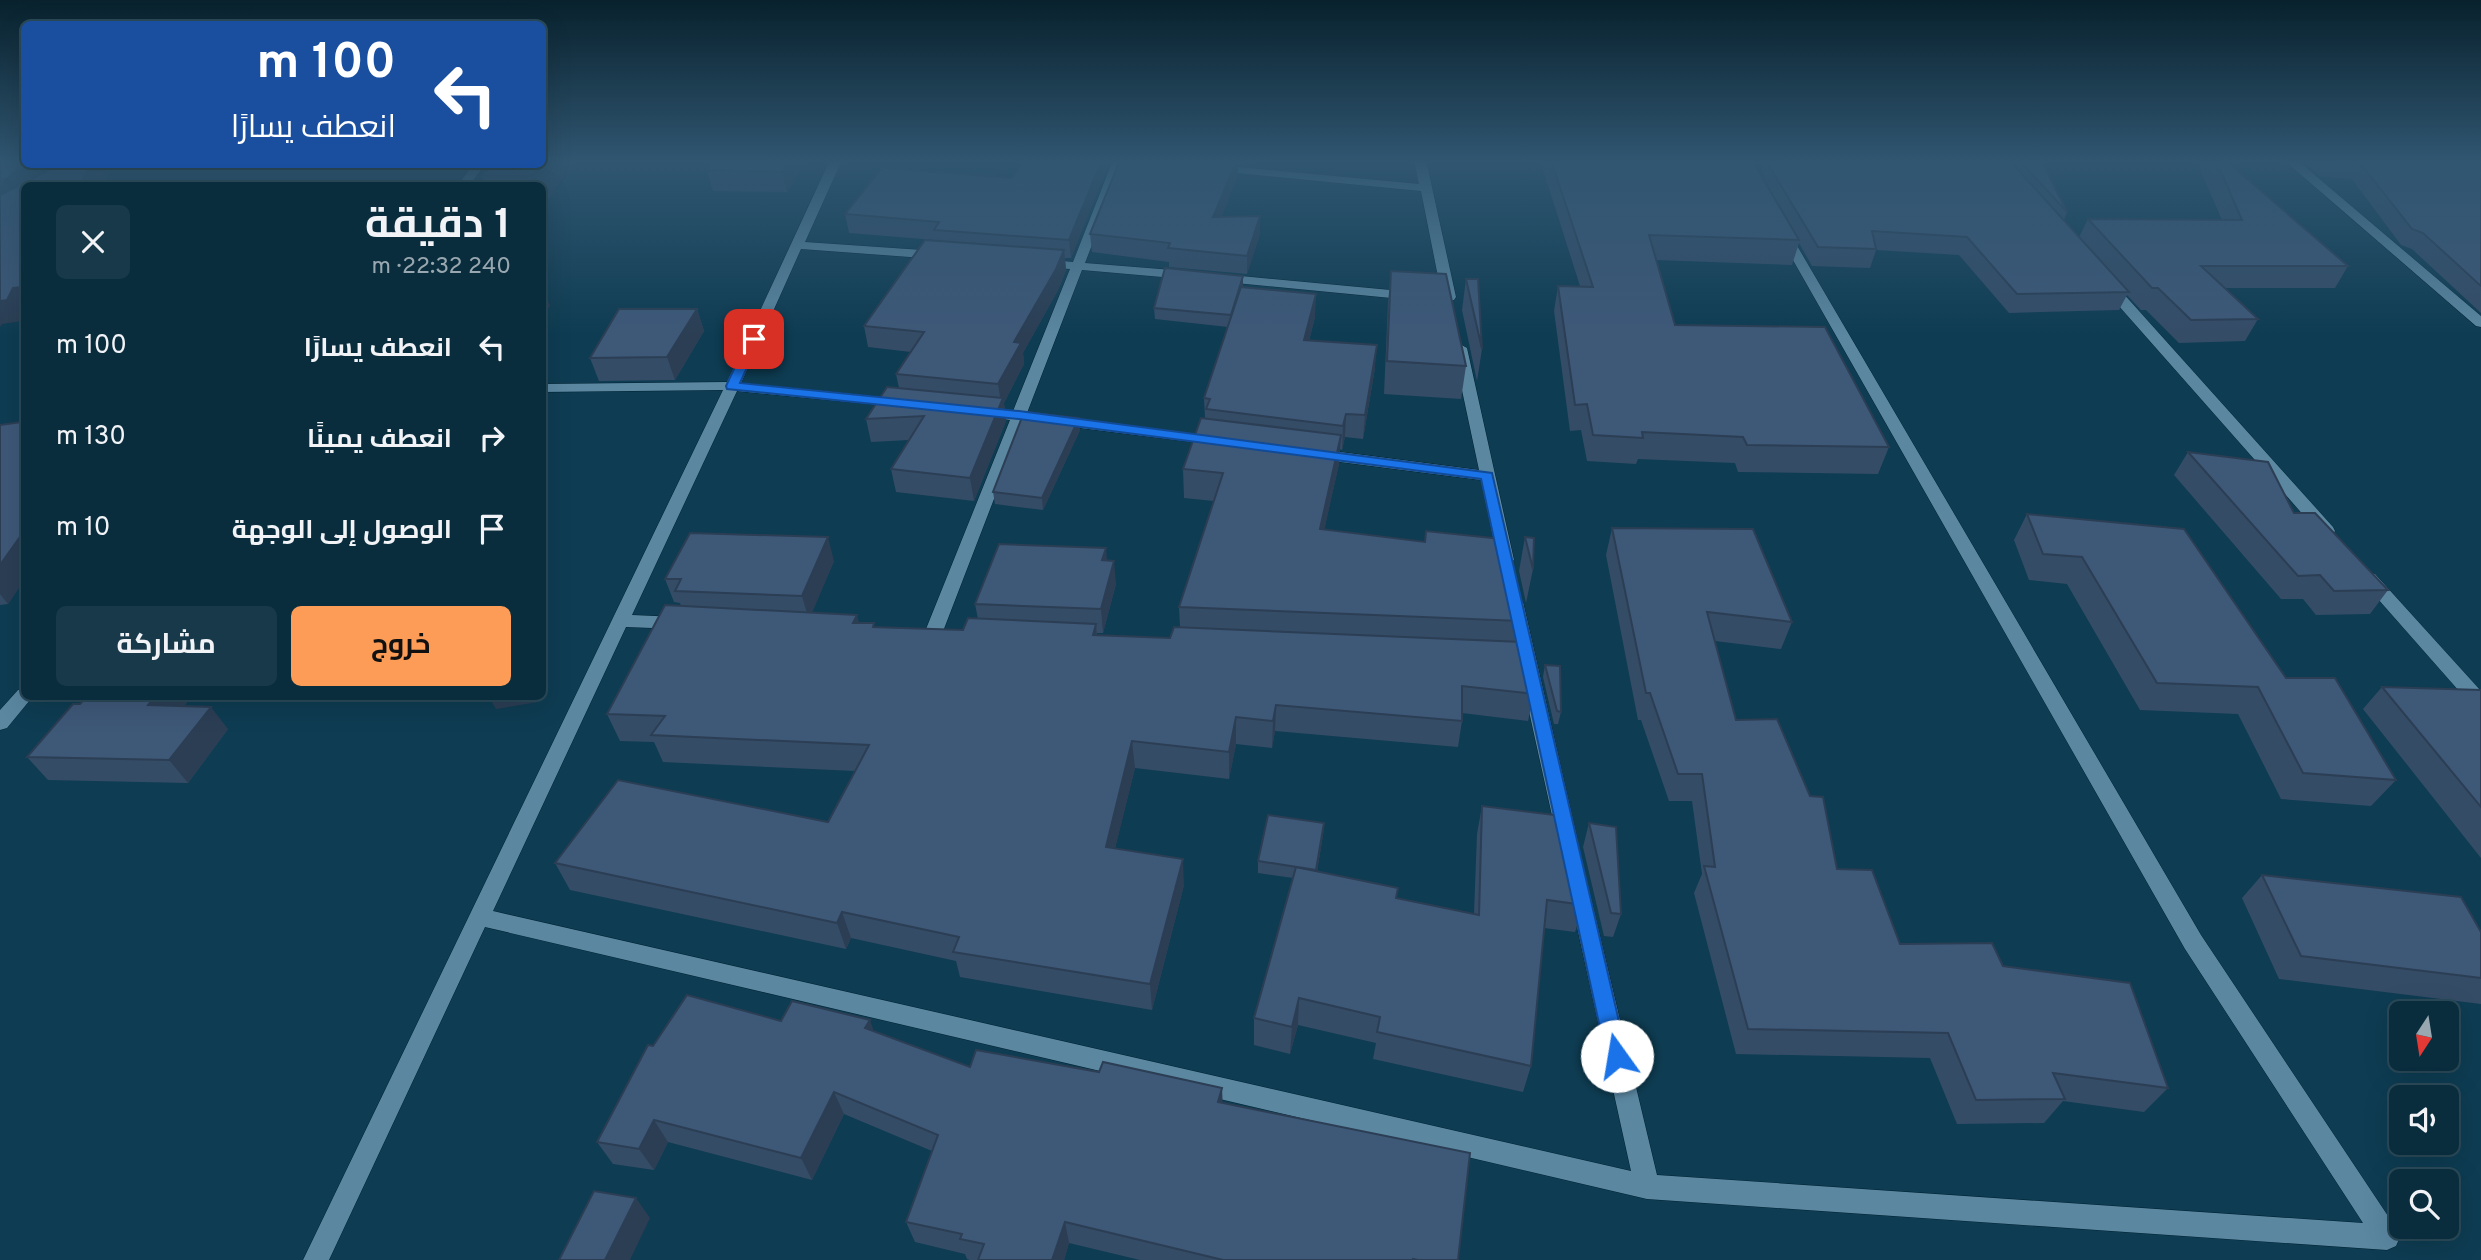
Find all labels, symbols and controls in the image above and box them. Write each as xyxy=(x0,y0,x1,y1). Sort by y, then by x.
text: 100 m xyxy=(257,34,396,96)
icon: left xyxy=(420,49,511,140)
text: انعطف يسارًا xyxy=(231,109,396,149)
text: 1 دقيقة xyxy=(365,200,511,253)
button: close xyxy=(56,205,130,279)
text: 240 m · 22:32 xyxy=(372,253,511,282)
pin xyxy=(724,309,784,369)
icon: arrive xyxy=(735,320,773,358)
icon: left xyxy=(473,328,511,366)
text: 100 m xyxy=(56,330,127,363)
text: انعطف يسارًا xyxy=(304,333,452,366)
icon: right xyxy=(473,419,511,457)
text: 130 m xyxy=(56,421,126,454)
text: انعطف يمينًا xyxy=(307,424,452,457)
icon: arrive xyxy=(473,510,511,548)
text: 10 m xyxy=(56,512,111,545)
text: الوصول إلى الوجهة xyxy=(232,515,452,548)
button: مشاركة xyxy=(56,606,277,686)
button: خروج xyxy=(291,606,511,686)
north arrow xyxy=(2389,1001,2459,1071)
map controls xyxy=(2389,1001,2459,1239)
position arrow xyxy=(1580,1019,1654,1093)
button: sound xyxy=(2389,1085,2459,1155)
button: search xyxy=(2389,1169,2459,1239)

